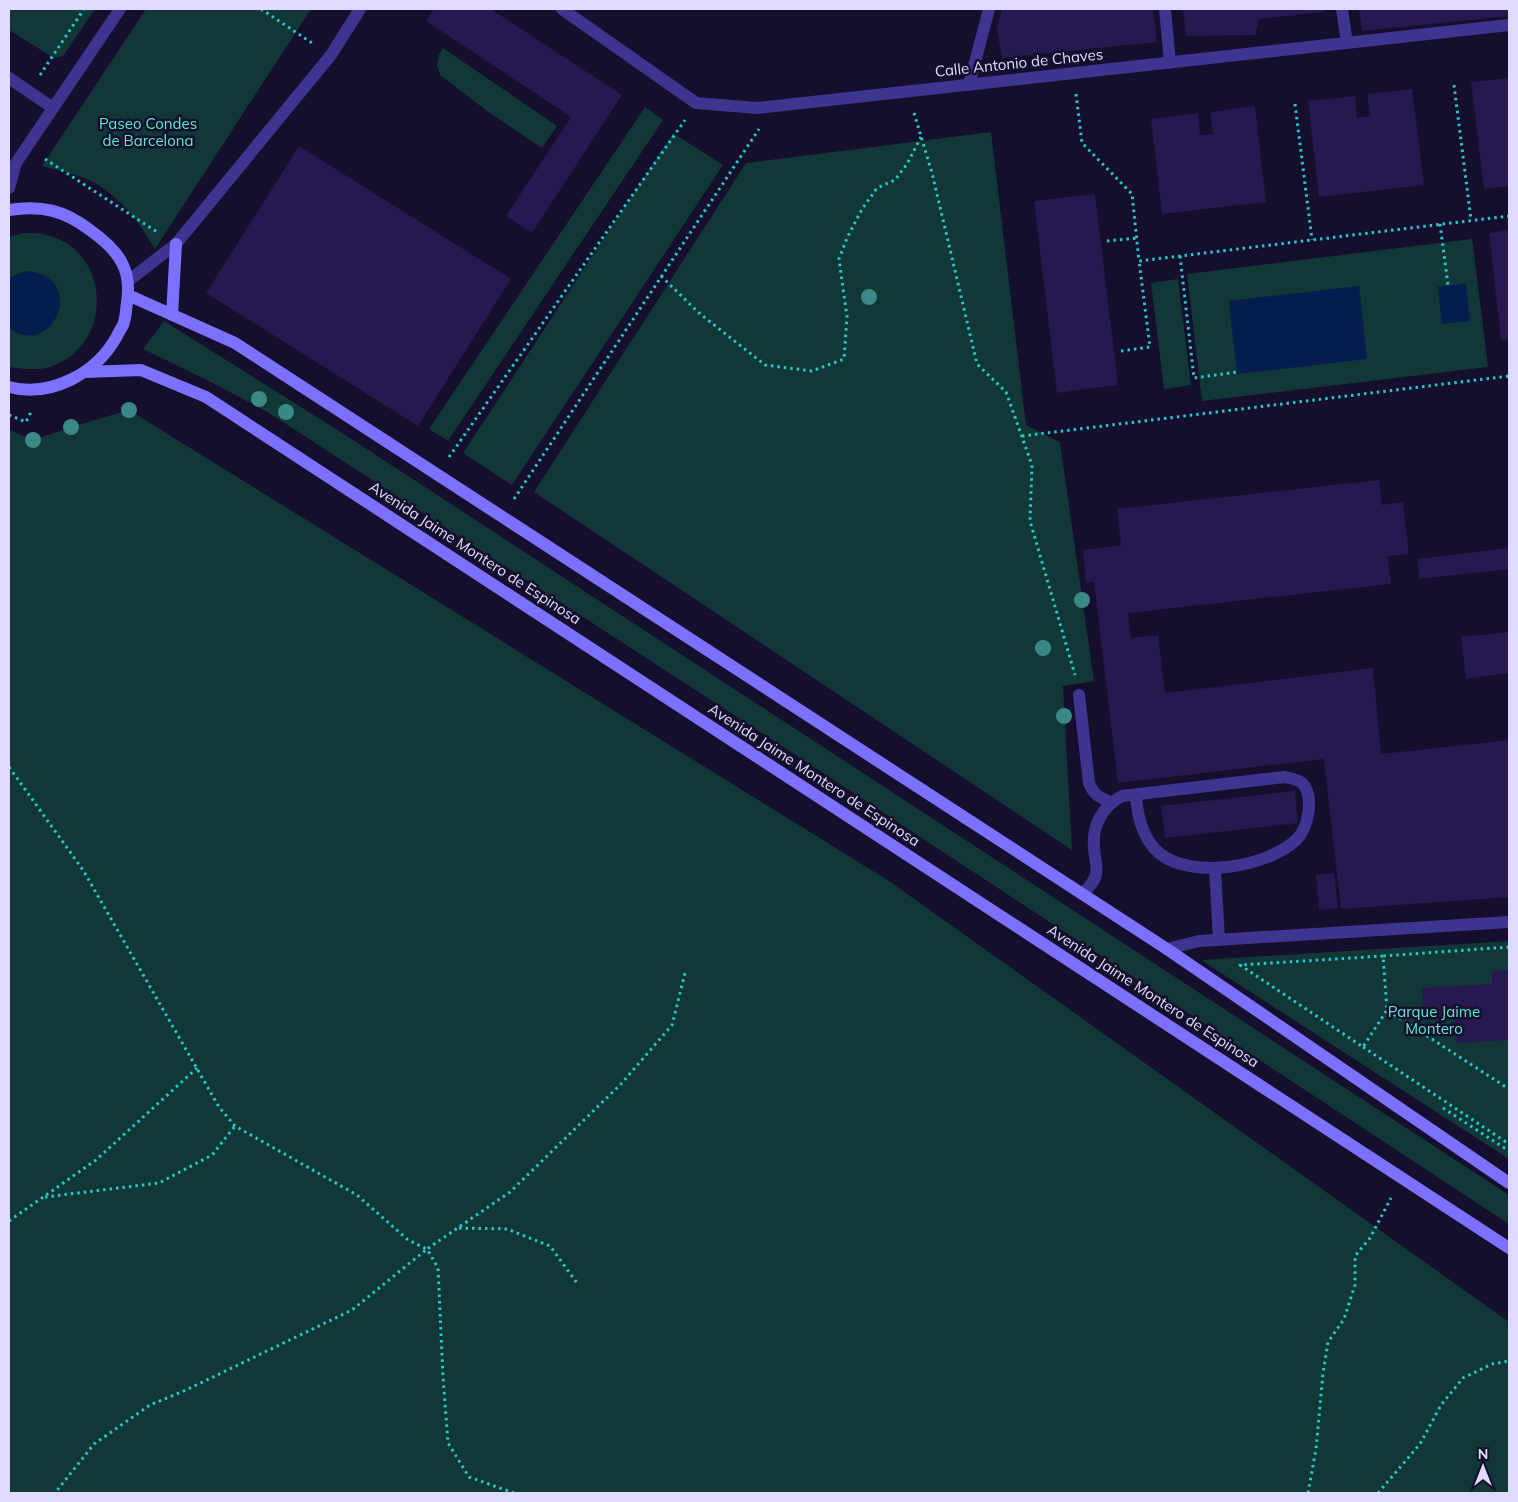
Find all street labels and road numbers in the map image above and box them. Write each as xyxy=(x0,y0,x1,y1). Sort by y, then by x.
street label: Calle Antonio de Chaves xyxy=(934,44,1104,81)
street label: Avenida Jaime Montero de Espinosa xyxy=(366,477,585,628)
street label: Avenida Jaime Montero de Espinosa xyxy=(705,699,924,850)
street label: Avenida Jaime Montero de Espinosa xyxy=(1044,920,1263,1071)

